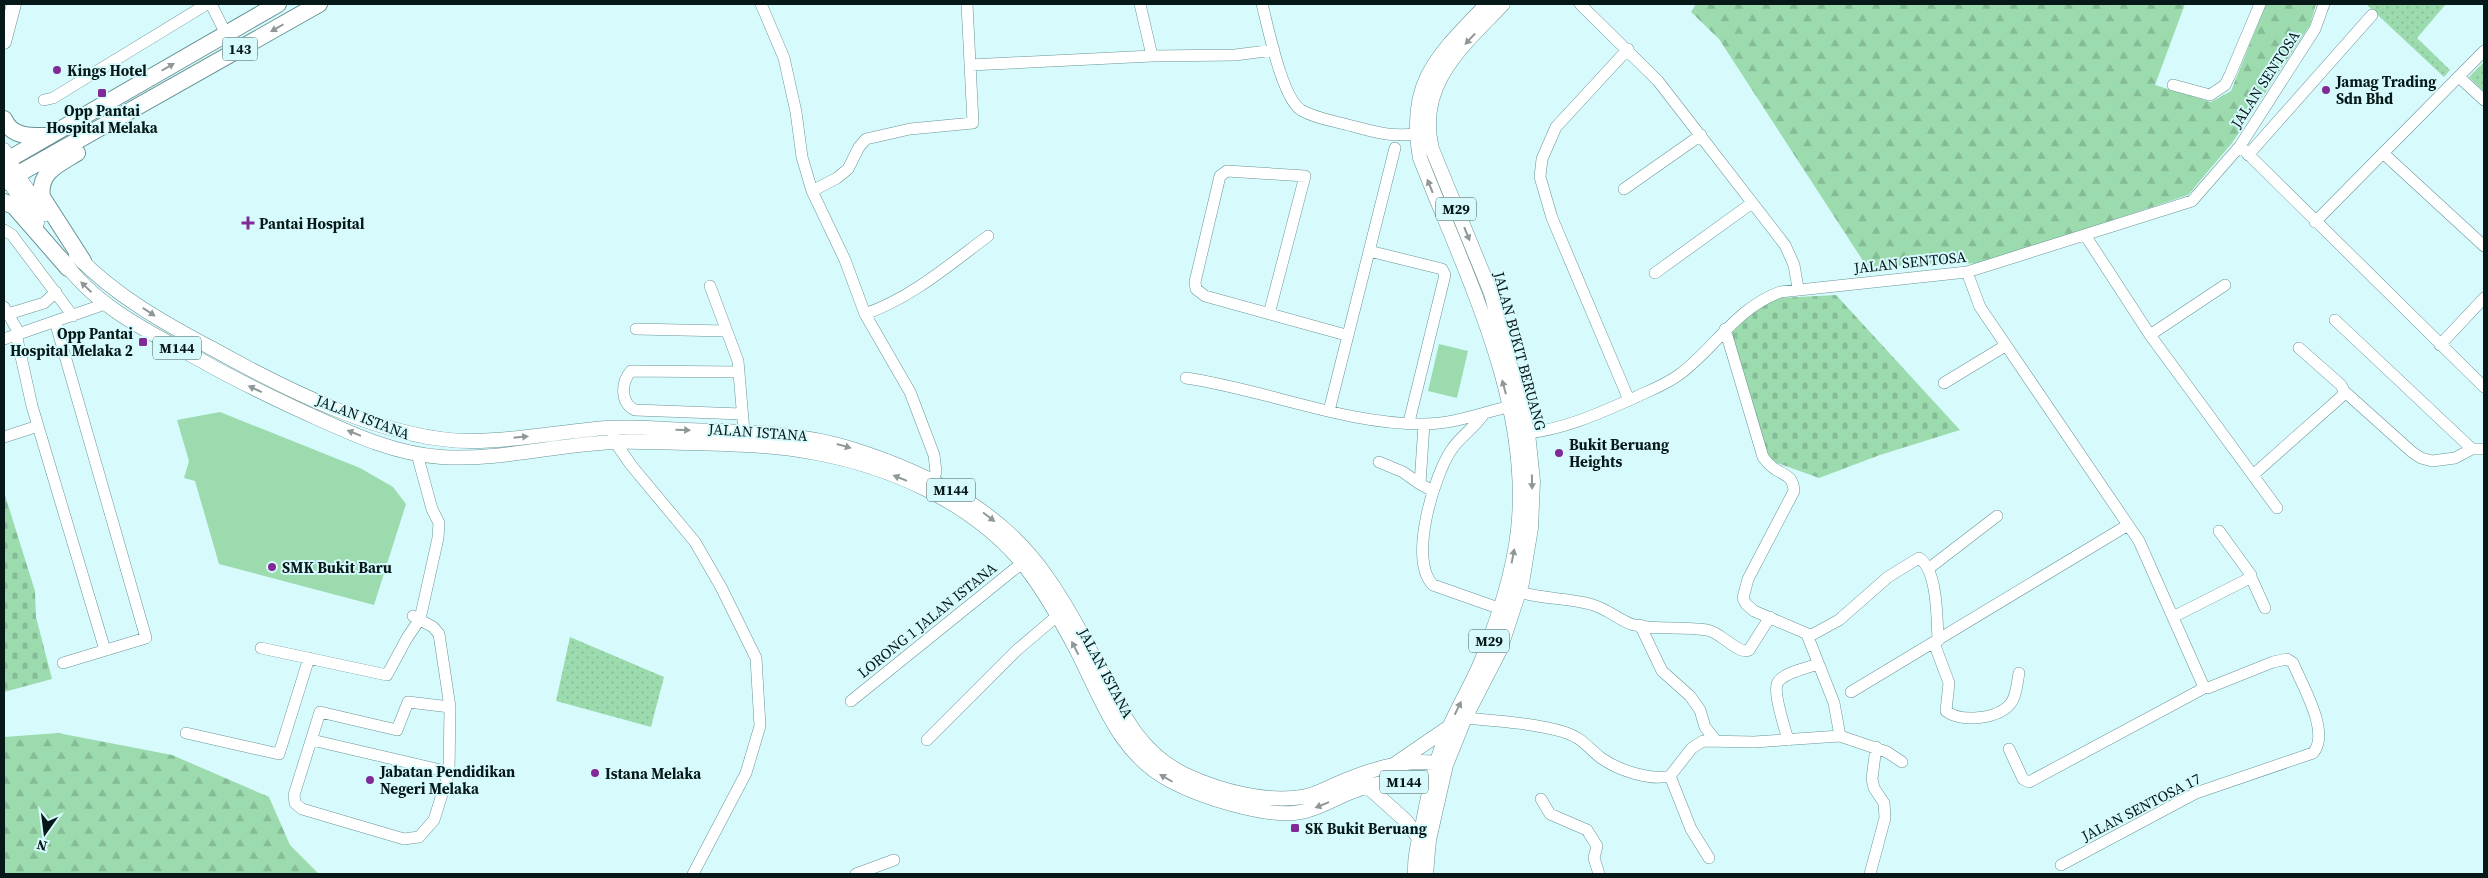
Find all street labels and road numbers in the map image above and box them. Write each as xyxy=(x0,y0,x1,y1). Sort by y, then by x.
street label: JALAN SENTOSA xyxy=(2225,26,2304,133)
road number: 143 xyxy=(222,38,258,61)
road number: M29 xyxy=(1436,198,1476,220)
street label: JALAN SENTOSA xyxy=(1852,246,1967,278)
street label: JALAN BUKIT BERUANG xyxy=(1488,268,1551,433)
road number: M144 xyxy=(153,336,201,359)
street label: JALAN ISTANA xyxy=(312,389,413,445)
street label: JALAN ISTANA xyxy=(707,418,808,446)
road number: M144 xyxy=(927,478,975,502)
street label: LORONG 1 JALAN ISTANA xyxy=(853,557,1001,683)
street label: JALAN ISTANA xyxy=(1073,623,1139,722)
road number: M29 xyxy=(1469,630,1509,652)
street label: JALAN SENTOSA 17 xyxy=(2077,768,2204,847)
road number: M144 xyxy=(1380,770,1428,794)

